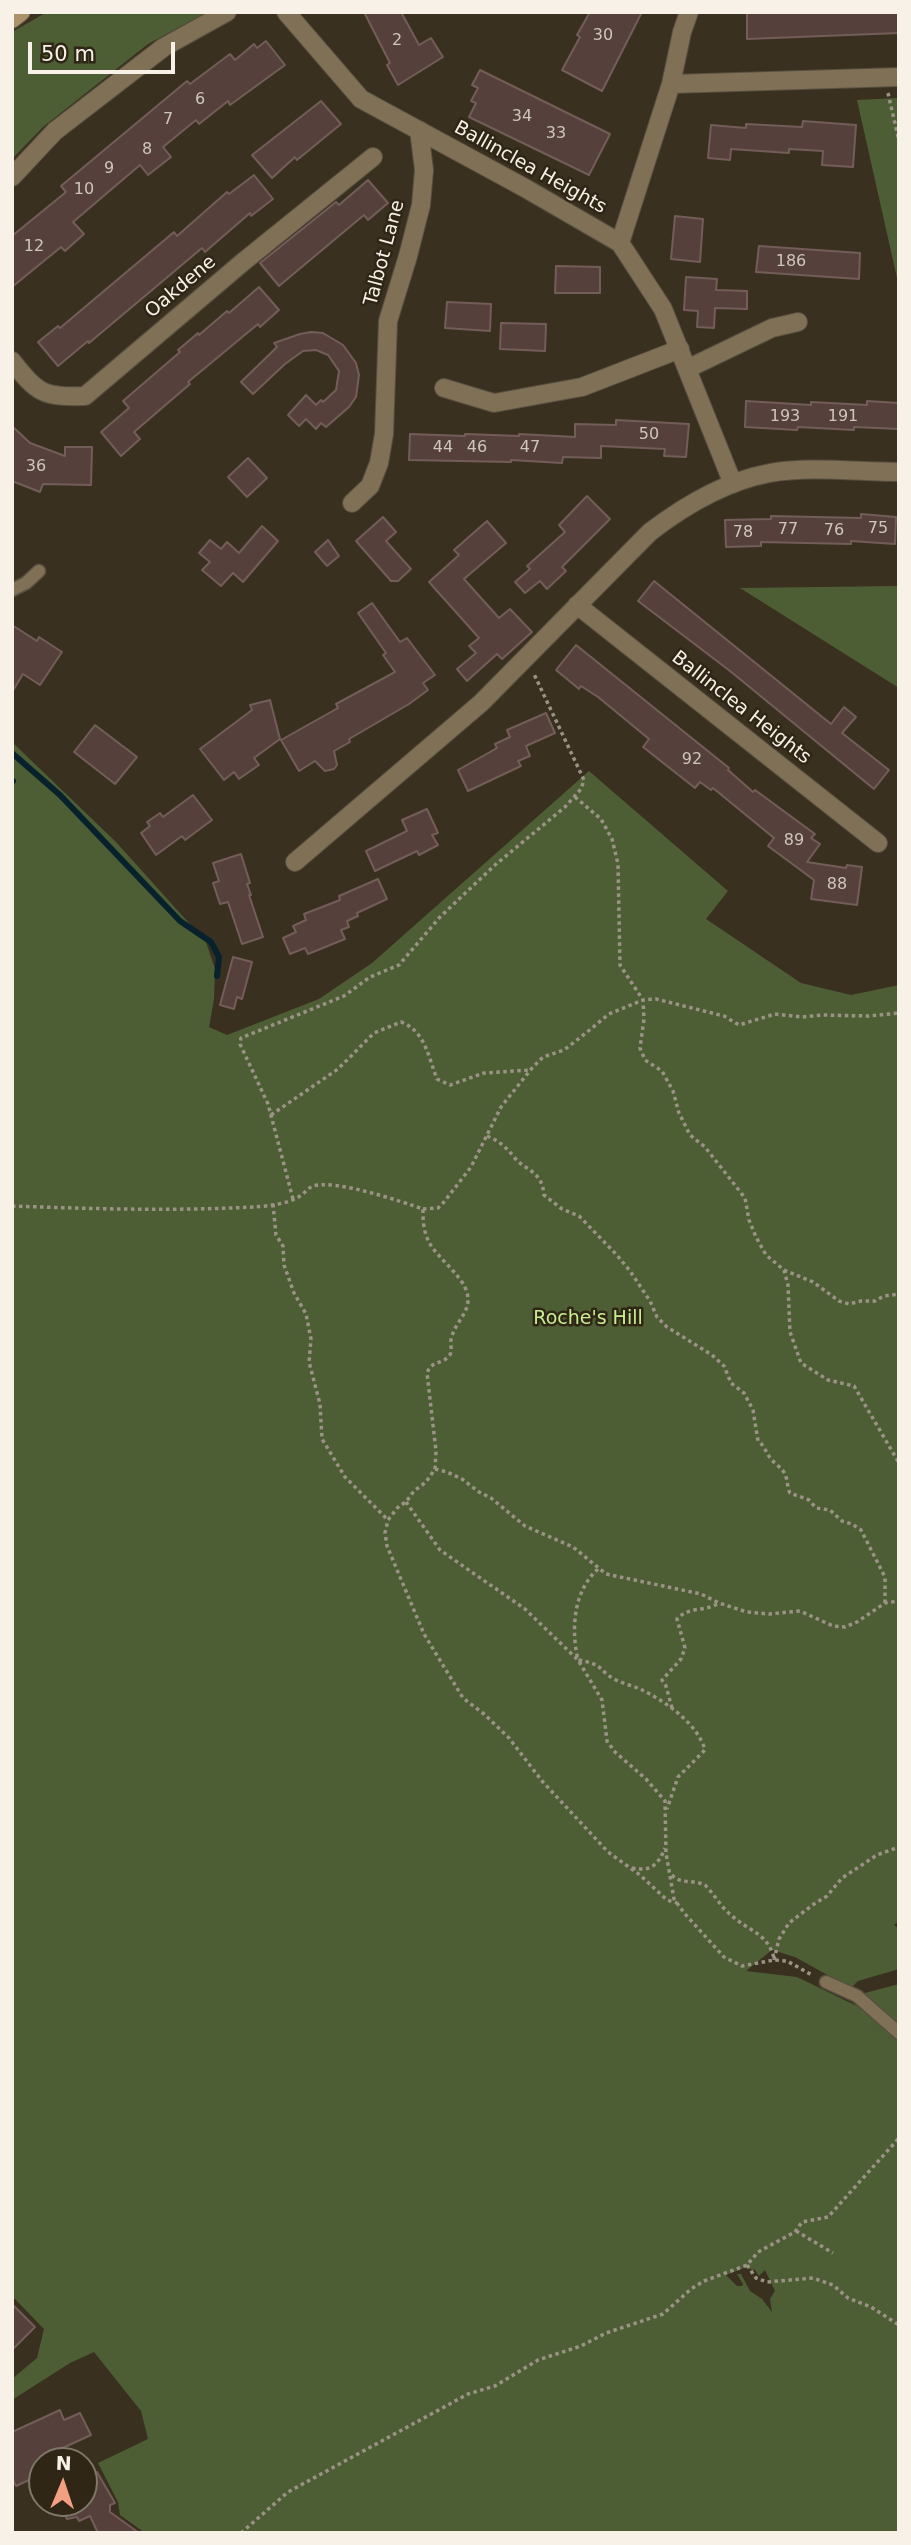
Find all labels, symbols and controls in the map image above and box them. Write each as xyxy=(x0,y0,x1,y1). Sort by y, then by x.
house number: 30 xyxy=(593,26,613,46)
scale bar xyxy=(32,28,178,72)
house number: 2 xyxy=(392,31,402,51)
text: 50 m xyxy=(41,42,95,66)
house number: 6 xyxy=(195,90,205,110)
house number: 34 xyxy=(512,107,532,127)
house number: 7 xyxy=(163,110,173,130)
street label: Ballinclea Heights xyxy=(450,117,610,219)
house number: 33 xyxy=(546,124,566,144)
house number: 8 xyxy=(142,140,152,160)
house number: 9 xyxy=(104,159,114,179)
house number: 10 xyxy=(74,180,94,200)
street label: Talbot Lane xyxy=(360,198,410,308)
house number: 12 xyxy=(24,237,44,257)
street label: Oakdene xyxy=(141,251,221,323)
house number: 186 xyxy=(776,252,806,272)
house number: 193 xyxy=(770,407,800,427)
house number: 191 xyxy=(828,407,858,427)
house number: 50 xyxy=(639,425,659,445)
house number: 44 xyxy=(433,438,453,458)
house number: 46 xyxy=(467,438,487,458)
house number: 47 xyxy=(520,438,540,458)
house number: 36 xyxy=(26,457,46,477)
house number: 75 xyxy=(868,519,888,539)
house number: 77 xyxy=(778,520,798,540)
house number: 76 xyxy=(824,521,844,541)
house number: 78 xyxy=(733,523,753,543)
street label: Ballinclea Heights xyxy=(667,647,815,769)
house number: 92 xyxy=(682,750,702,770)
house number: 89 xyxy=(784,831,804,851)
house number: 88 xyxy=(827,875,847,895)
park label: Roche's Hill xyxy=(533,1308,643,1330)
north arrow xyxy=(28,2447,98,2517)
text: N xyxy=(55,2452,72,2474)

